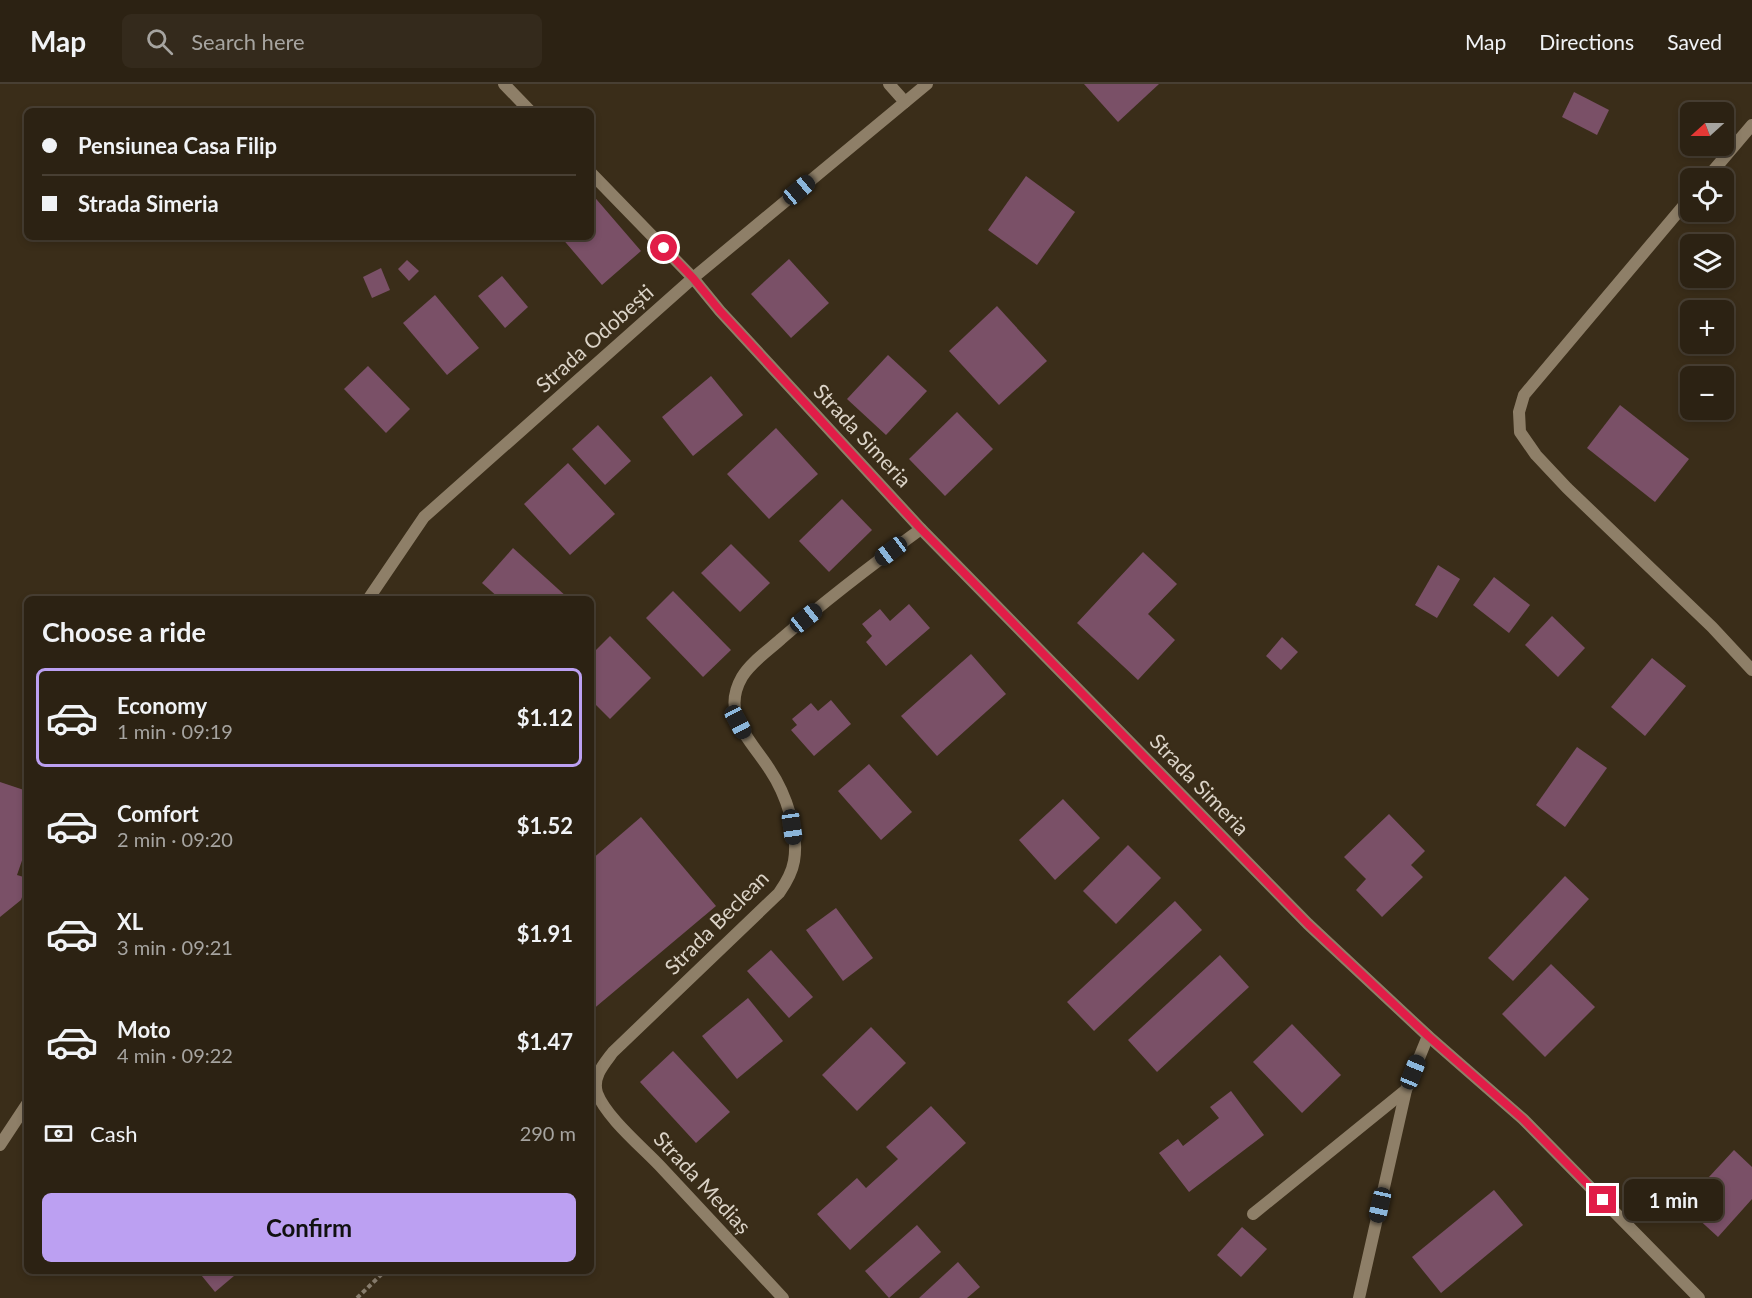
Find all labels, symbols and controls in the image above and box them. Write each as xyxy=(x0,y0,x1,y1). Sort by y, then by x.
search box xyxy=(122,14,542,68)
text: Map xyxy=(30,24,86,58)
icon: search xyxy=(143,25,176,58)
text: Search here xyxy=(191,28,305,55)
text: Map xyxy=(1465,29,1506,54)
text: Directions xyxy=(1539,29,1634,54)
text: Saved xyxy=(1667,29,1722,54)
north arrow xyxy=(1680,102,1734,156)
map controls xyxy=(1680,102,1734,420)
text: Pensiunea Casa Filip xyxy=(78,132,277,159)
button: locate xyxy=(1680,168,1734,222)
car xyxy=(779,172,819,208)
text: Strada Simeria xyxy=(78,190,219,217)
route start xyxy=(650,234,677,261)
button: layers xyxy=(1680,234,1734,288)
street label: Strada Odobești xyxy=(530,279,658,397)
button: + xyxy=(1680,300,1734,354)
button: − xyxy=(1680,366,1734,420)
street label: Strada Simeria xyxy=(809,378,917,492)
car xyxy=(871,533,911,569)
car xyxy=(786,600,826,636)
text: Choose a ride xyxy=(42,615,206,648)
icon: car xyxy=(45,691,99,745)
text: Economy xyxy=(117,692,207,719)
car xyxy=(722,702,754,742)
text: $1.12 xyxy=(517,704,573,731)
text: 1 min · 09:19 xyxy=(117,719,233,743)
street label: Strada Simeria xyxy=(1145,728,1255,840)
icon: car xyxy=(45,799,99,853)
text: Comfort xyxy=(117,800,199,827)
car xyxy=(781,808,803,846)
text: $1.52 xyxy=(517,812,573,839)
text: 2 min · 09:20 xyxy=(117,827,233,851)
street label: Strada Beclean xyxy=(659,865,773,979)
icon: car xyxy=(45,907,99,961)
text: XL xyxy=(117,908,143,935)
text: $1.91 xyxy=(517,920,573,947)
text: 3 min · 09:21 xyxy=(117,935,233,959)
icon: car xyxy=(45,1015,99,1069)
text: Moto xyxy=(117,1016,171,1043)
text: $1.47 xyxy=(517,1028,573,1055)
text: 4 min · 09:22 xyxy=(117,1043,233,1067)
car xyxy=(1398,1052,1428,1092)
icon: cash xyxy=(42,1117,75,1150)
text: Cash xyxy=(90,1120,137,1147)
text: 290 m xyxy=(520,1121,576,1145)
street label: Strada Mediaș xyxy=(649,1126,757,1238)
callout: 1 min xyxy=(1624,1179,1723,1221)
car xyxy=(1367,1185,1393,1225)
route end xyxy=(1589,1186,1616,1213)
text: 1 min xyxy=(1649,1188,1698,1212)
button: Confirm xyxy=(42,1193,576,1262)

